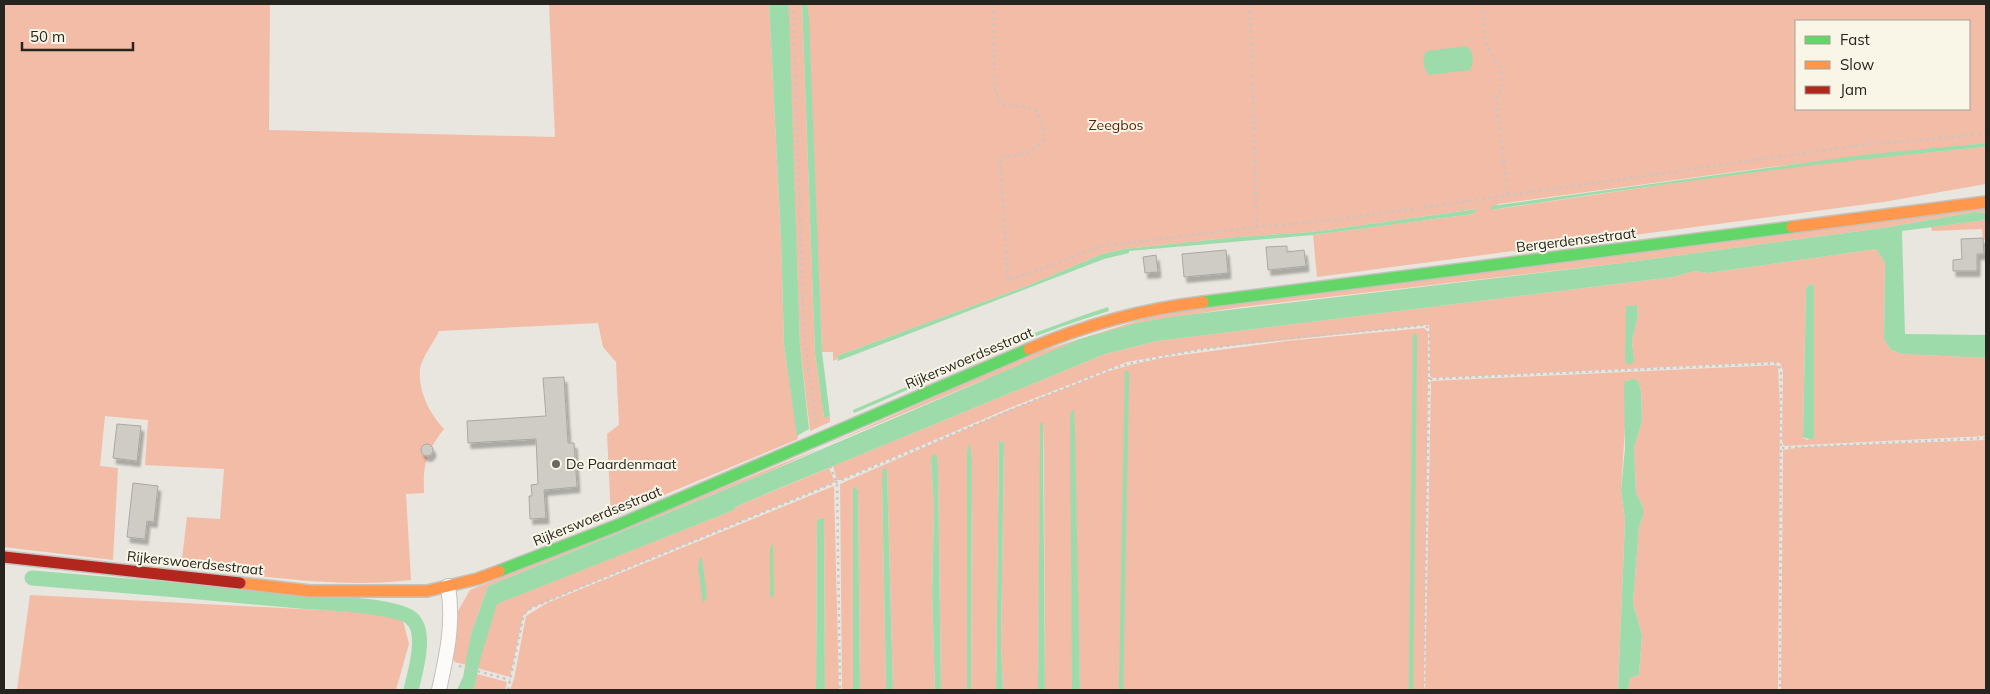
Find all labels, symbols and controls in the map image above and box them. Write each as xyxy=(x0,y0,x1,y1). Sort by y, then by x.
scale bar xyxy=(22,20,134,52)
legend xyxy=(1795,20,1970,110)
text: 50 m xyxy=(30,27,65,46)
text: Fast xyxy=(1840,30,1870,49)
text: Slow xyxy=(1840,55,1874,74)
text: Jam xyxy=(1840,80,1867,99)
park label: Zeegbos xyxy=(1088,116,1144,134)
street label: Bergerdensestraat xyxy=(1515,224,1637,256)
street label: Rijkerswoerdsestraat xyxy=(902,323,1036,393)
place label: De Paardenmaat xyxy=(566,455,677,473)
marker: De Paardenmaat xyxy=(550,458,562,470)
street label: Rijkerswoerdsestraat xyxy=(530,482,664,550)
street label: Rijkerswoerdsestraat xyxy=(126,547,264,579)

